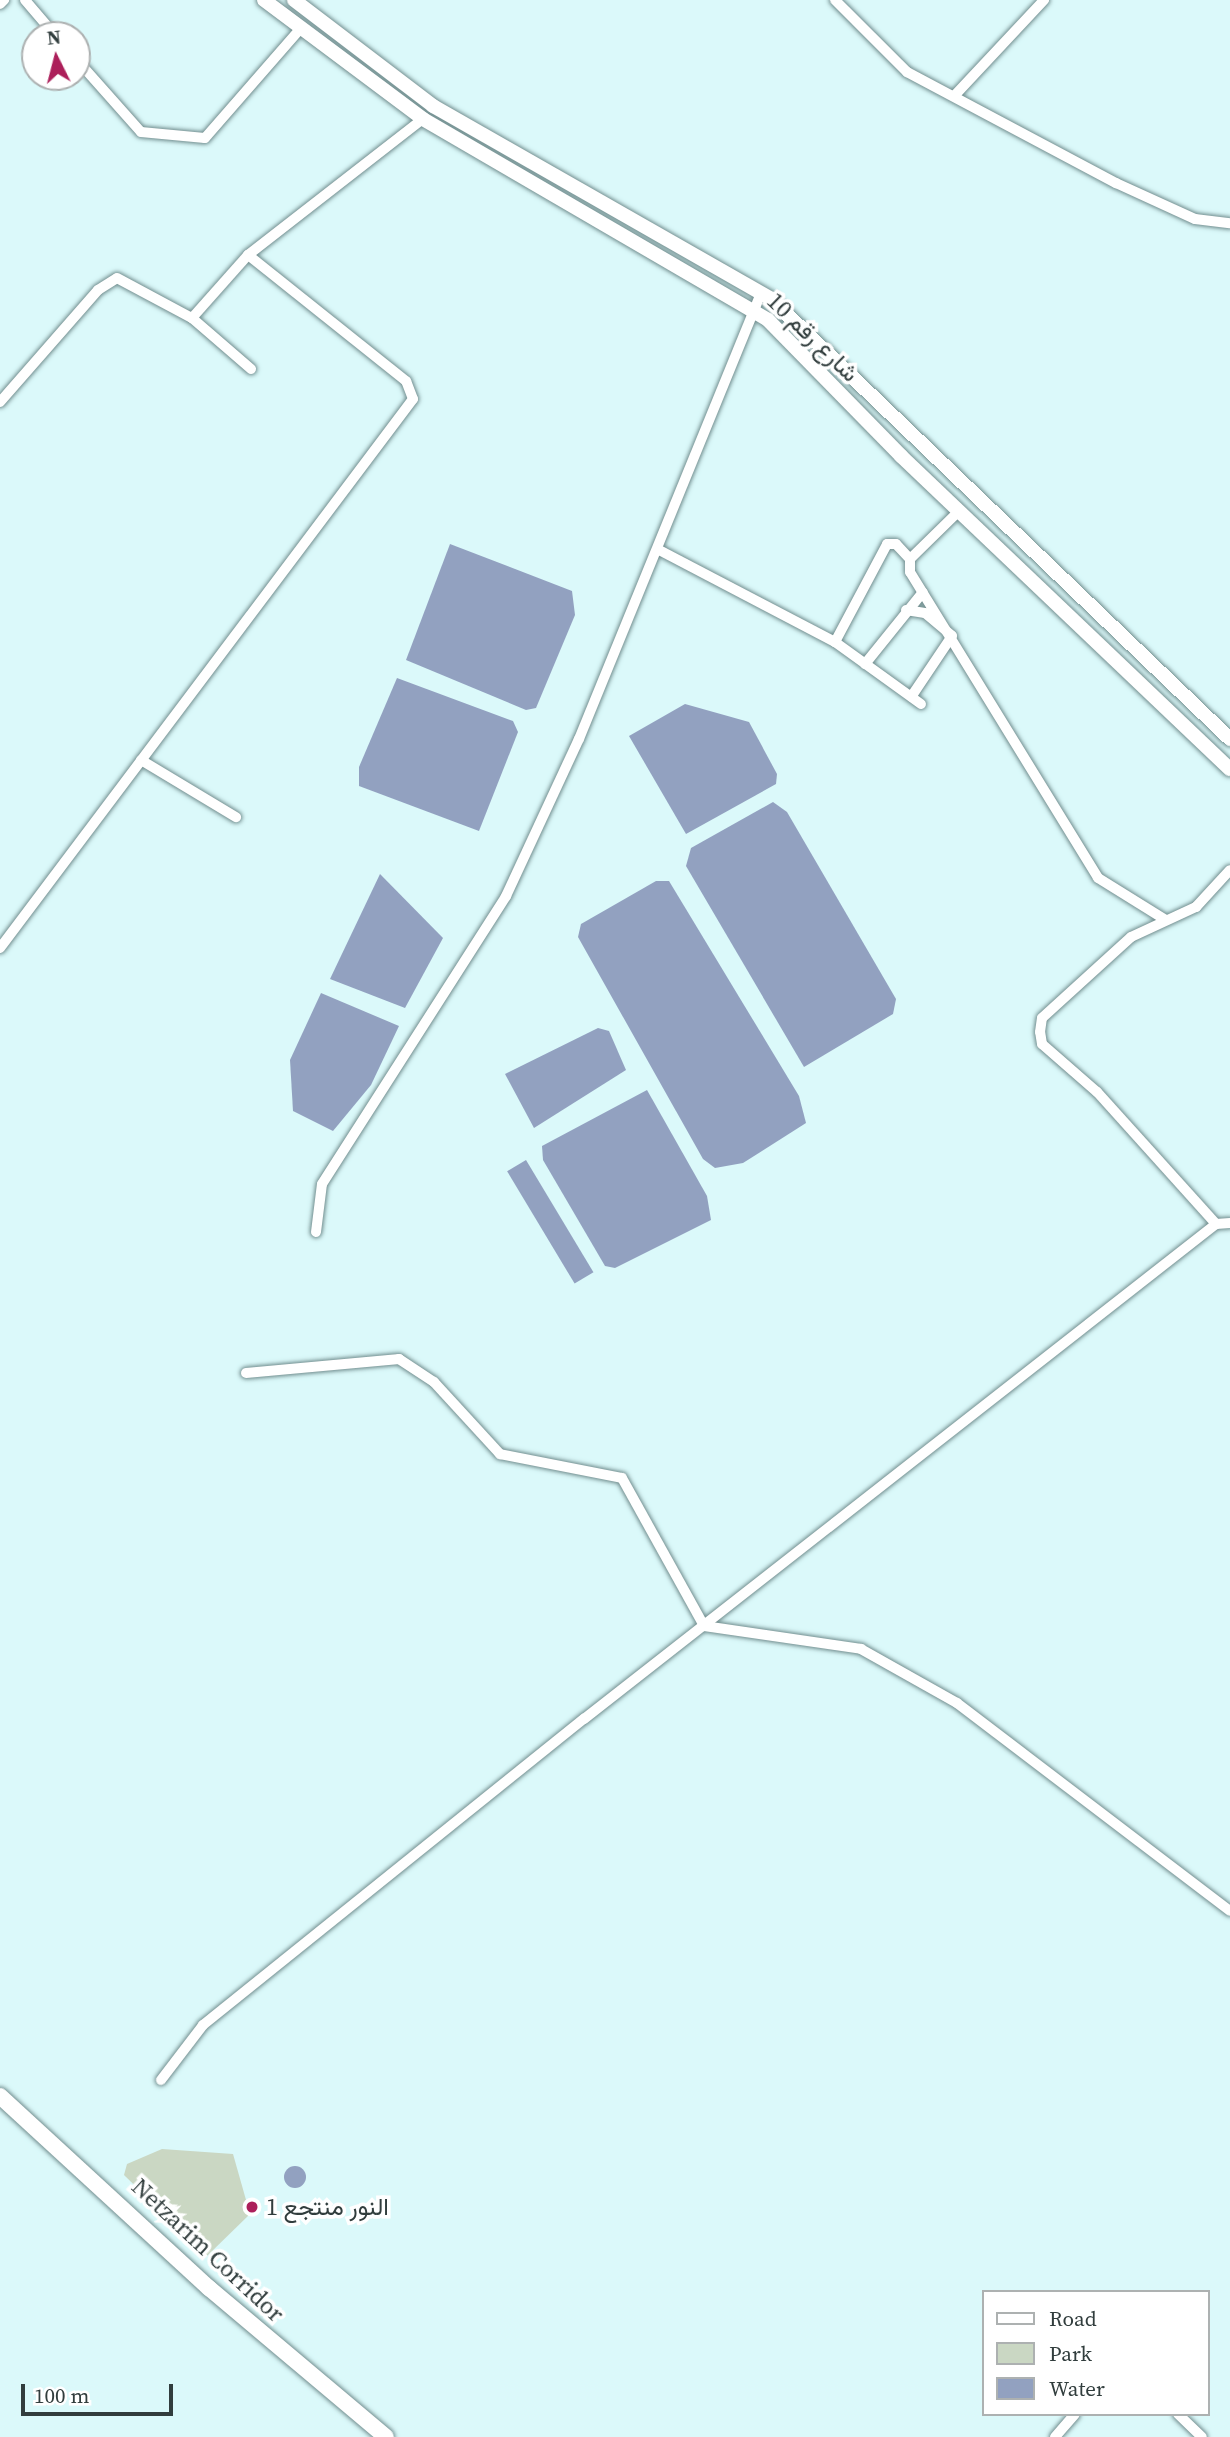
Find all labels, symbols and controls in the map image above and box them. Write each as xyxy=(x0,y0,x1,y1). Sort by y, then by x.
north arrow xyxy=(21,21,91,91)
text: N xyxy=(46,23,62,51)
street label: شارع رقم 10 xyxy=(761,286,865,388)
street label: Netzarim Corridor xyxy=(126,2172,290,2328)
place label: 1 النور منتجع xyxy=(266,2193,389,2221)
marker: 1 النور منتجع xyxy=(244,2199,260,2215)
legend xyxy=(982,2290,1209,2416)
text: Road xyxy=(1049,2304,1097,2333)
text: Park xyxy=(1049,2339,1092,2368)
scale bar xyxy=(24,2370,177,2414)
text: Water xyxy=(1049,2374,1105,2403)
text: 100 m xyxy=(34,2381,89,2410)

